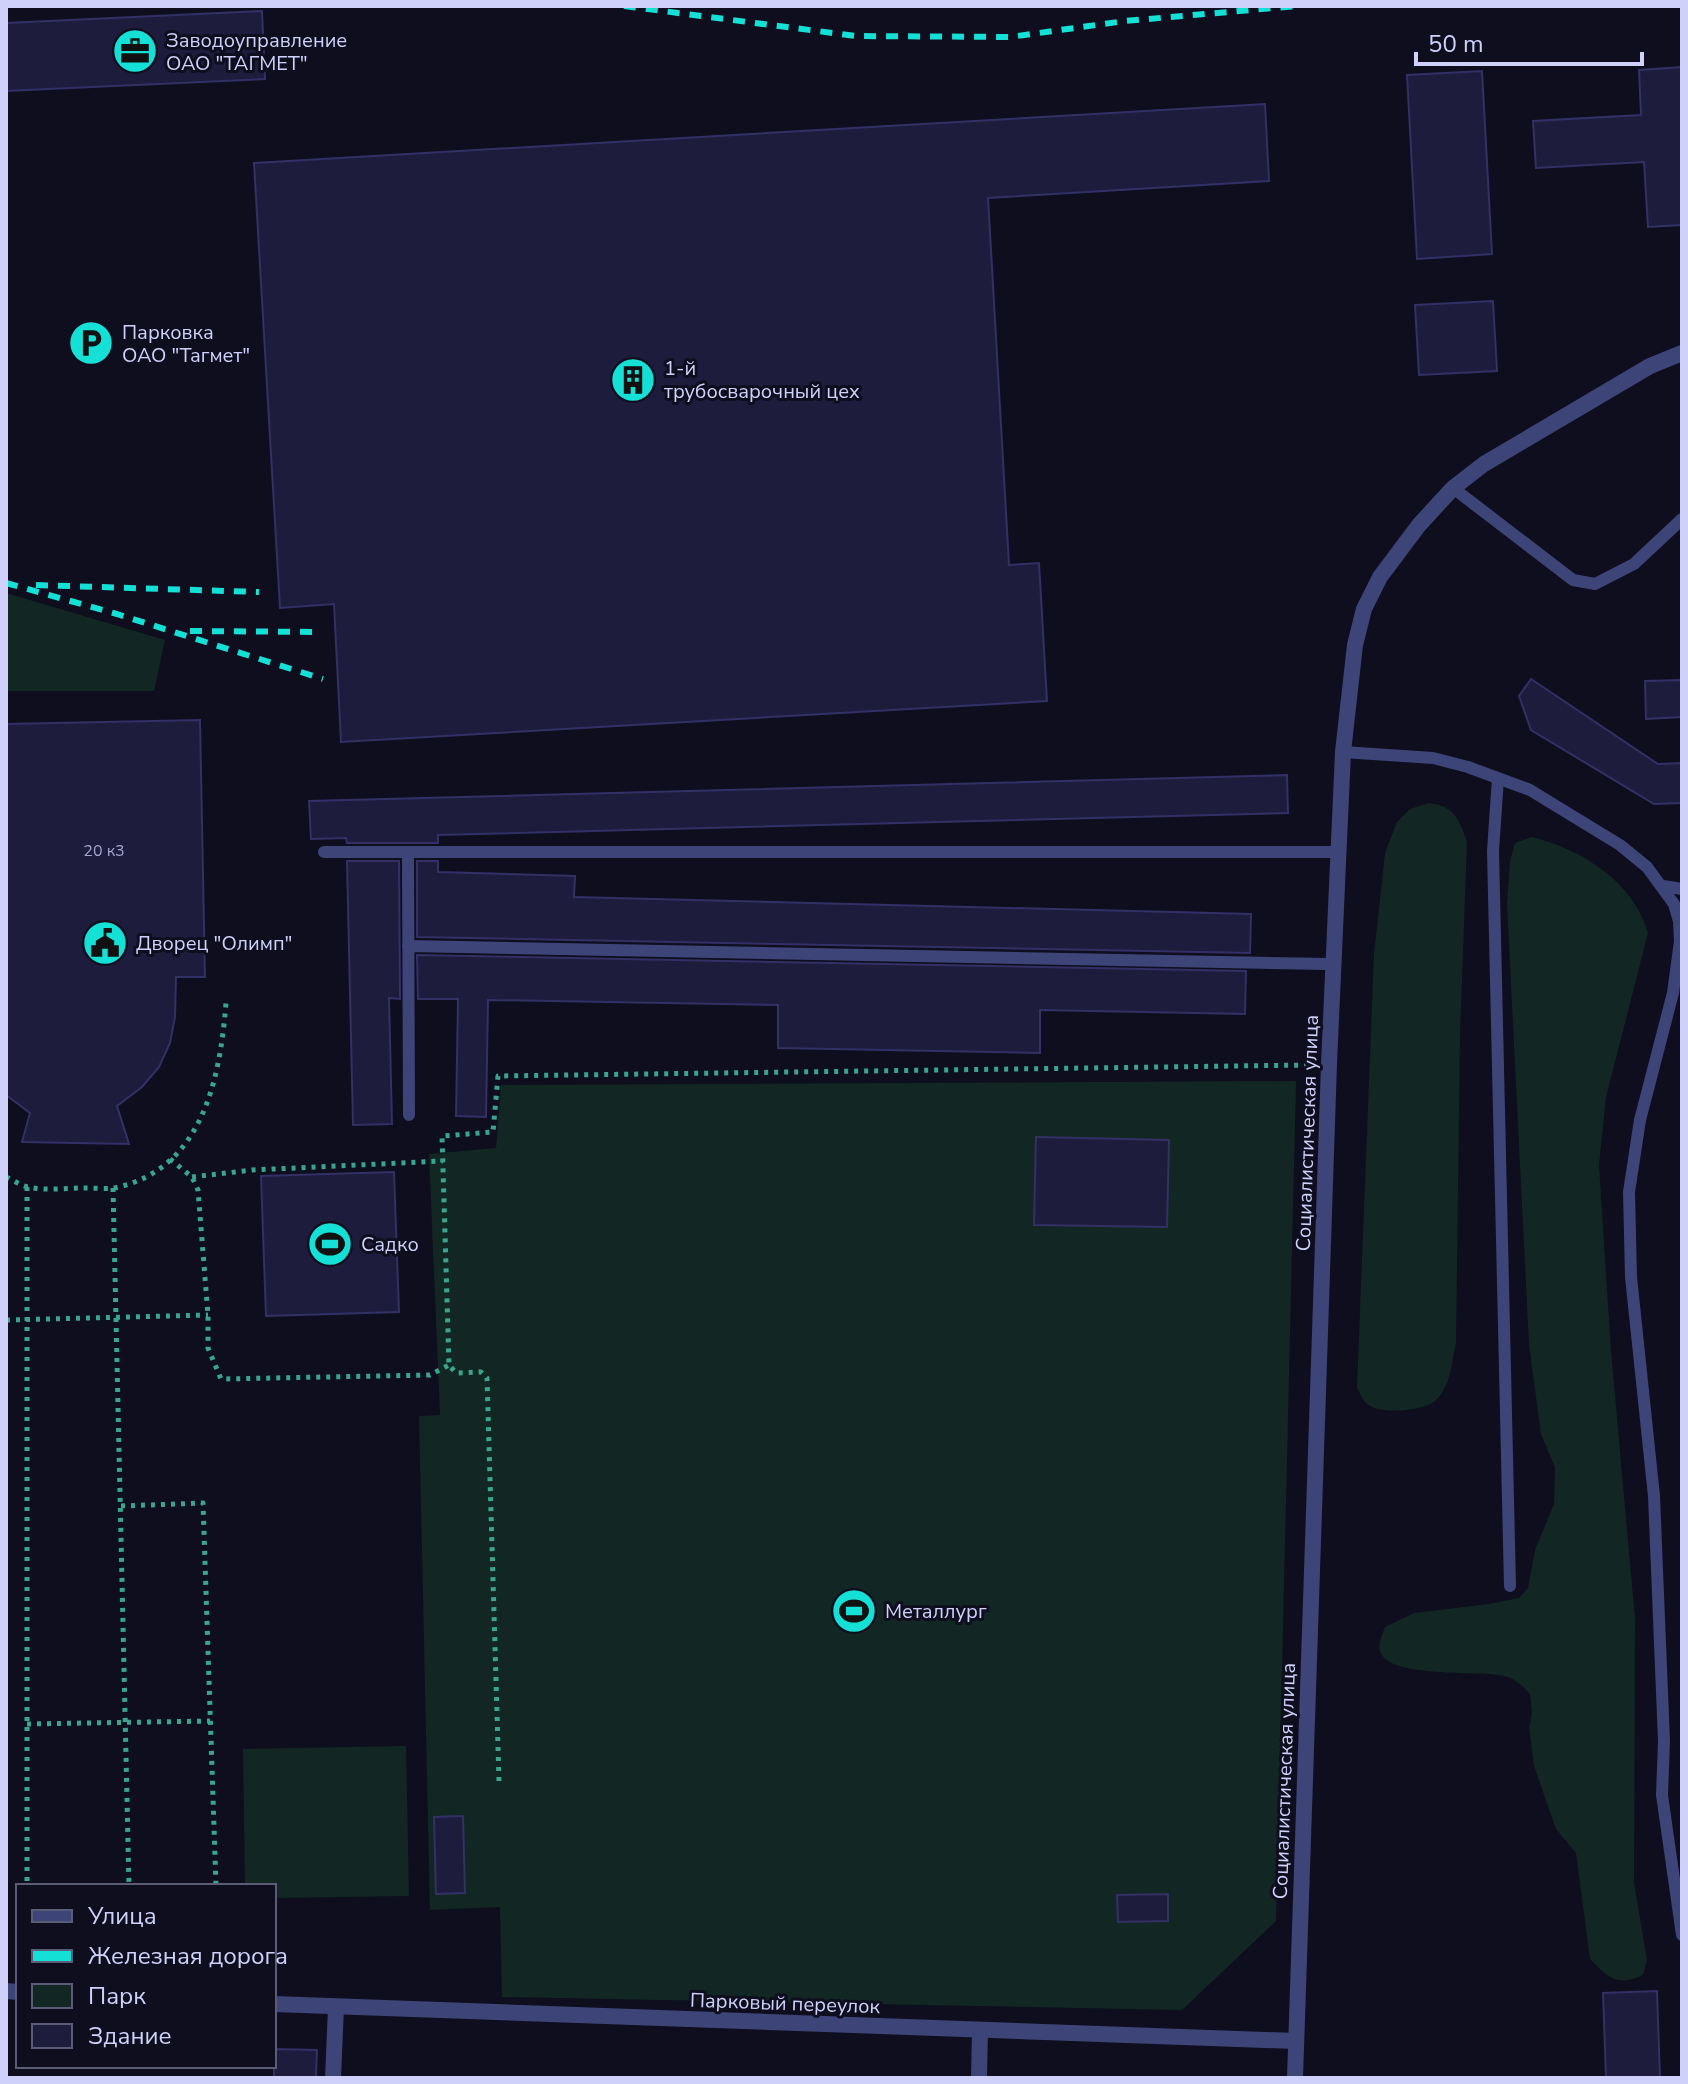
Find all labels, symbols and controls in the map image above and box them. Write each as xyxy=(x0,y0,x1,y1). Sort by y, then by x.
scale bar xyxy=(1416,16,1642,66)
office icon: Заводоуправление ОАО "ТАГМЕТ" xyxy=(111,27,159,75)
place label: Заводоуправление ОАО "ТАГМЕТ" xyxy=(166,27,347,77)
text: 50 m xyxy=(1428,28,1484,60)
parking icon: Парковка ОАО "Тагмет" xyxy=(67,319,115,367)
place label: Парковка ОАО "Тагмет" xyxy=(122,319,250,369)
place label: 1-й трубосварочный цех xyxy=(664,355,860,405)
building icon: 1-й трубосварочный цех xyxy=(609,356,657,404)
house number: 20 к3 xyxy=(83,840,125,862)
public building icon: Дворец "Олимп" xyxy=(81,919,129,967)
place label: Дворец "Олимп" xyxy=(136,930,292,957)
street label: Социалистическая улица xyxy=(1290,1014,1325,1252)
sports icon: Садко xyxy=(306,1220,354,1268)
place label: Садко xyxy=(361,1231,419,1258)
sports icon: Металлург xyxy=(830,1587,878,1635)
place label: Металлург xyxy=(885,1598,987,1625)
street label: Социалистическая улица xyxy=(1267,1662,1302,1900)
legend xyxy=(16,1884,276,2068)
text: Улица xyxy=(87,1900,157,1932)
text: Железная дорога xyxy=(88,1940,288,1972)
text: Парк xyxy=(88,1980,146,2012)
street label: Парковый переулок xyxy=(689,1987,881,2020)
text: Здание xyxy=(88,2020,172,2052)

